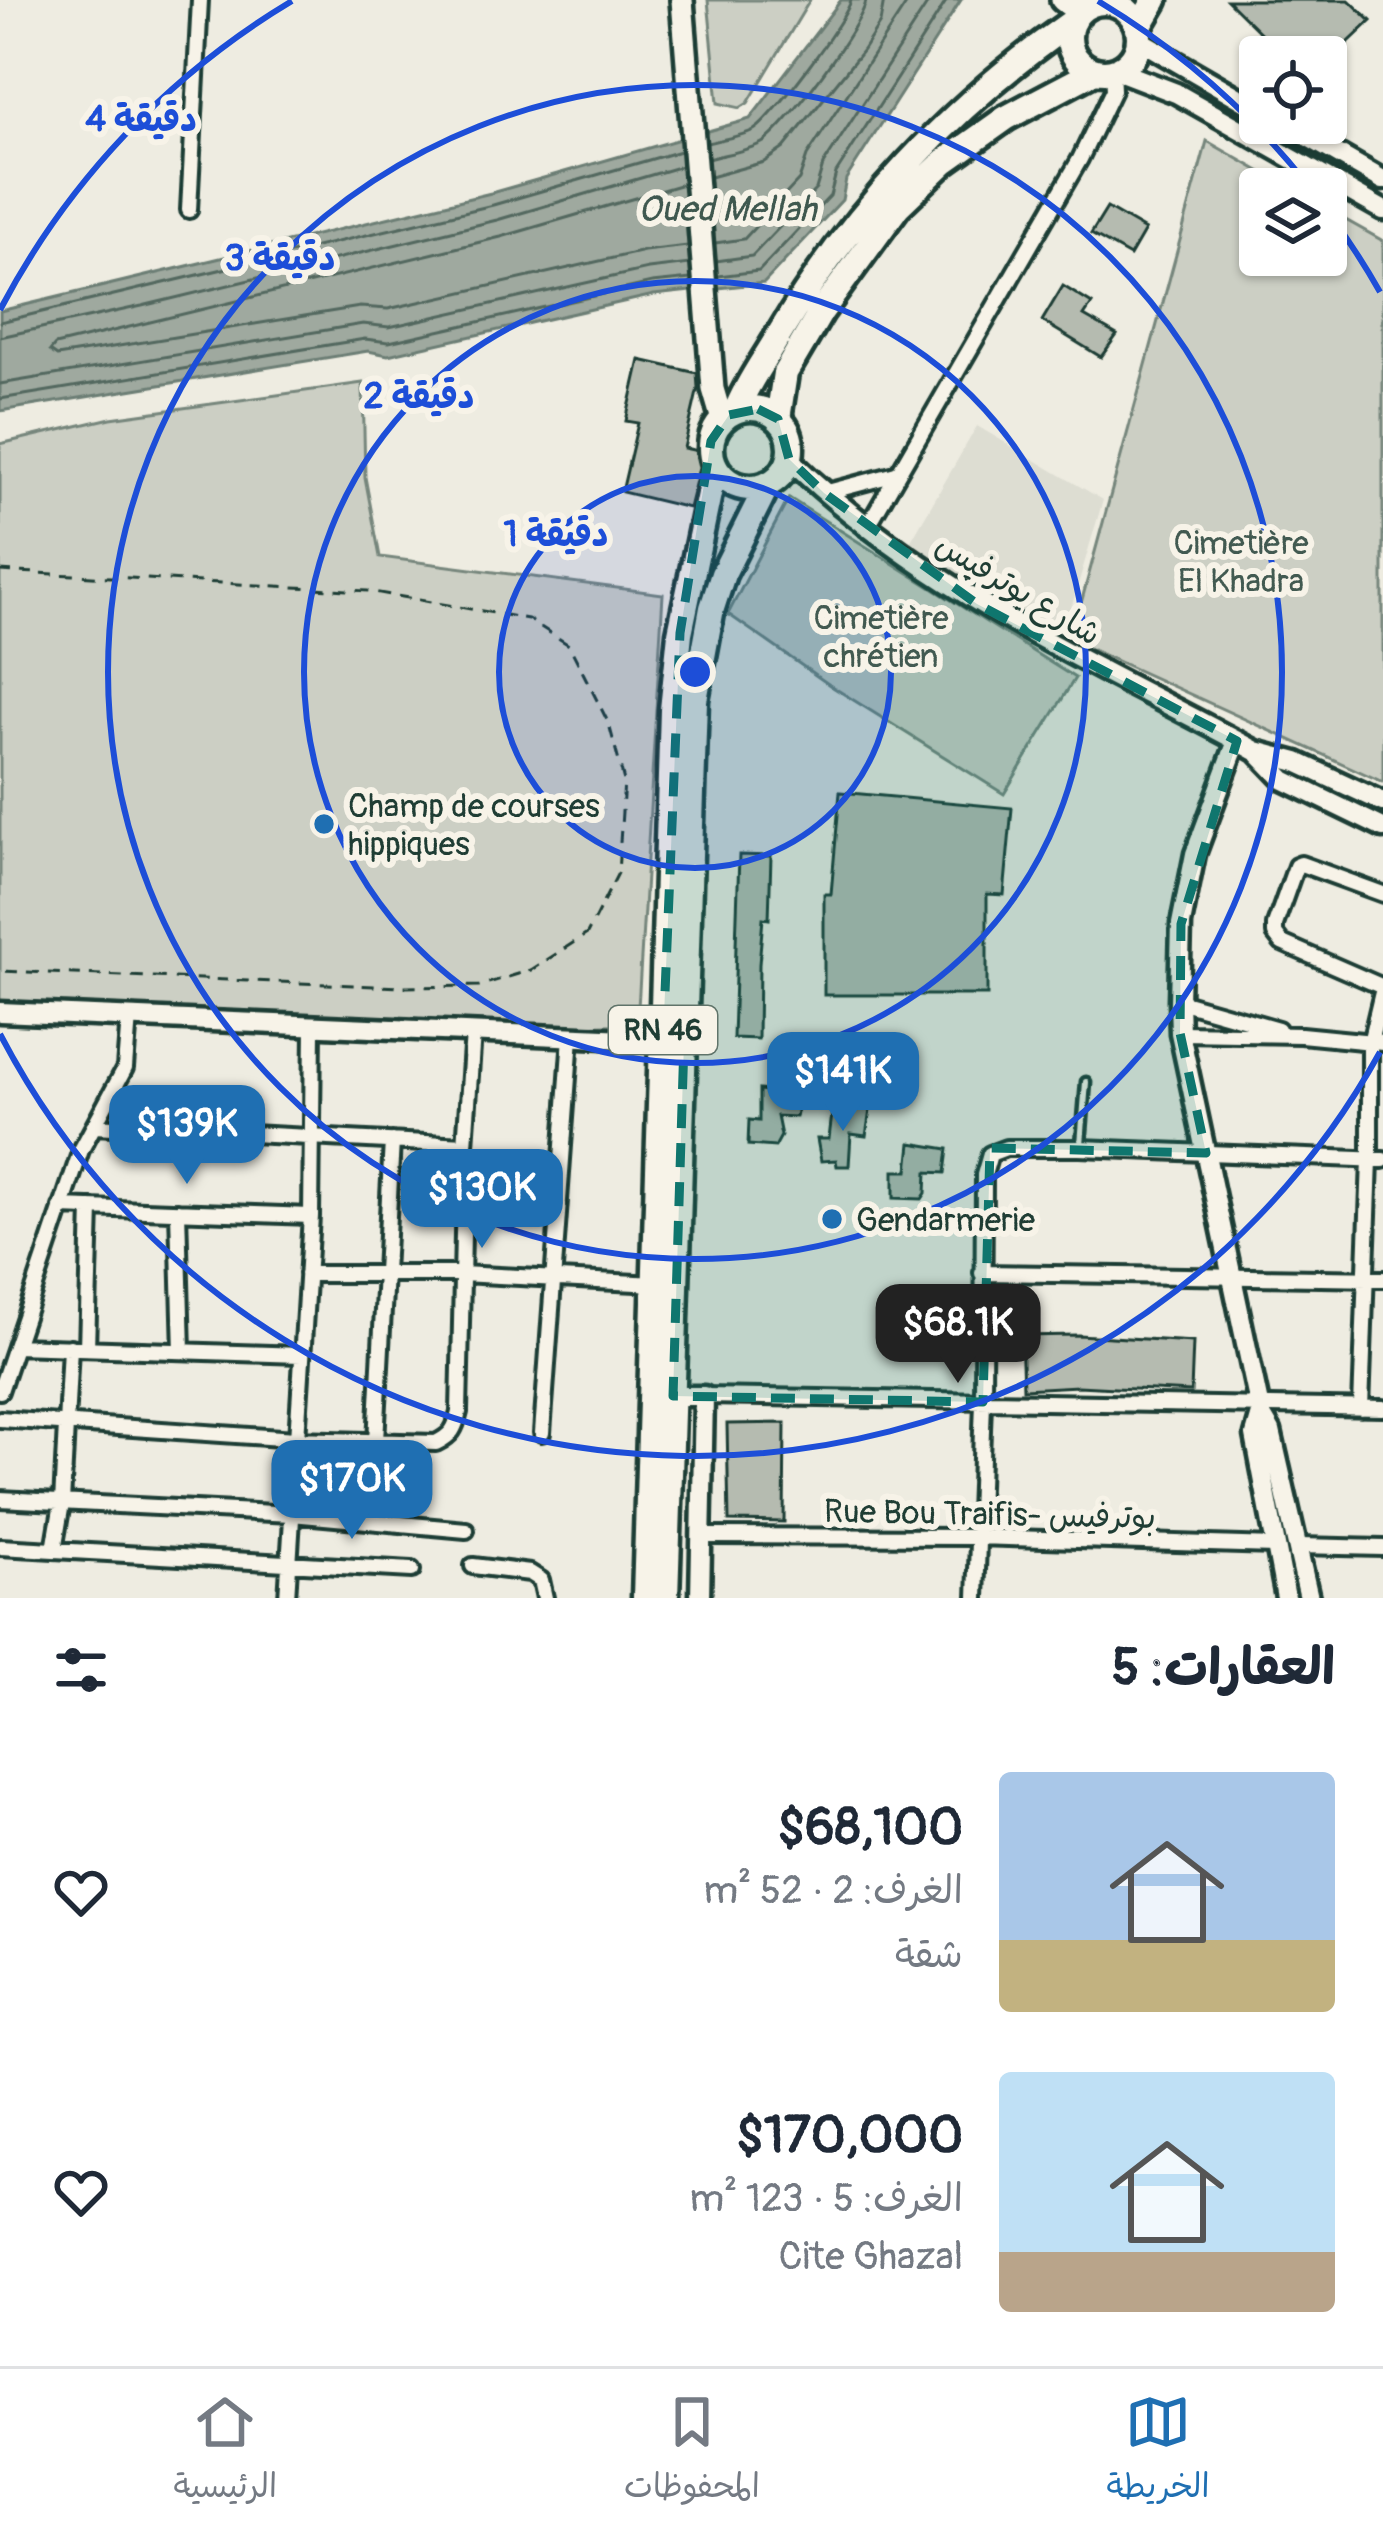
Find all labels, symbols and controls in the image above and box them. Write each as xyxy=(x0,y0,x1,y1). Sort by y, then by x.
map controls xyxy=(1239,36,1347,276)
button: locate xyxy=(1239,36,1347,144)
text: 4 دقيقة xyxy=(85,97,197,142)
button: layers xyxy=(1239,168,1347,276)
water label: Oued Mellah xyxy=(638,187,818,232)
text: 3 دقيقة xyxy=(225,236,335,281)
text: 2 دقيقة xyxy=(364,374,474,419)
text: 1 دقيقة xyxy=(504,512,608,557)
park label: Cimetière El Khadra xyxy=(1173,523,1309,602)
street label: شارع بوترفيس xyxy=(927,524,1108,656)
park label: Cimetière chrétien xyxy=(813,598,949,677)
centre of rings xyxy=(674,651,716,693)
place label: Champ de courses hippiques xyxy=(348,786,600,865)
marker: Champ de courses hippiques xyxy=(311,811,337,837)
road number: RN 46 xyxy=(609,1006,717,1054)
pin: $141K xyxy=(759,1032,927,1134)
text: $141K xyxy=(794,1046,892,1095)
pin: $139K xyxy=(103,1085,271,1187)
text: $139K xyxy=(136,1099,238,1148)
pin: $130K xyxy=(398,1149,566,1251)
text: $130K xyxy=(428,1163,536,1212)
place label: Gendarmerie xyxy=(856,1200,1035,1241)
marker: Gendarmerie xyxy=(819,1206,845,1232)
pin: $68.1K xyxy=(860,1284,1056,1386)
text: $68.1K xyxy=(903,1298,1013,1347)
pin: $170K xyxy=(268,1440,436,1542)
text: $170K xyxy=(298,1454,406,1503)
street label: Rue Bou Traifis- بوترفيس xyxy=(824,1491,1156,1538)
text: العقارات: 5 xyxy=(1112,1636,1335,1700)
icon: filters xyxy=(48,1637,114,1703)
text: $68,100 xyxy=(777,1796,963,1860)
icon: home xyxy=(1095,1820,1239,1964)
icon: heart xyxy=(48,1859,114,1925)
text: الغرف: 2 · 52 m² xyxy=(703,1866,963,1915)
text: شقة xyxy=(895,1930,963,1979)
text: $170,000 xyxy=(736,2104,963,2168)
icon: home xyxy=(1095,2120,1239,2264)
icon: heart xyxy=(48,2159,114,2225)
text: الغرف: 5 · 123 m² xyxy=(689,2174,963,2223)
text: Cite Ghazal xyxy=(779,2232,963,2281)
tab: الرئيسية xyxy=(173,2389,277,2515)
tab: المحفوظات xyxy=(624,2389,760,2515)
tab: الخريطة xyxy=(1107,2389,1210,2515)

